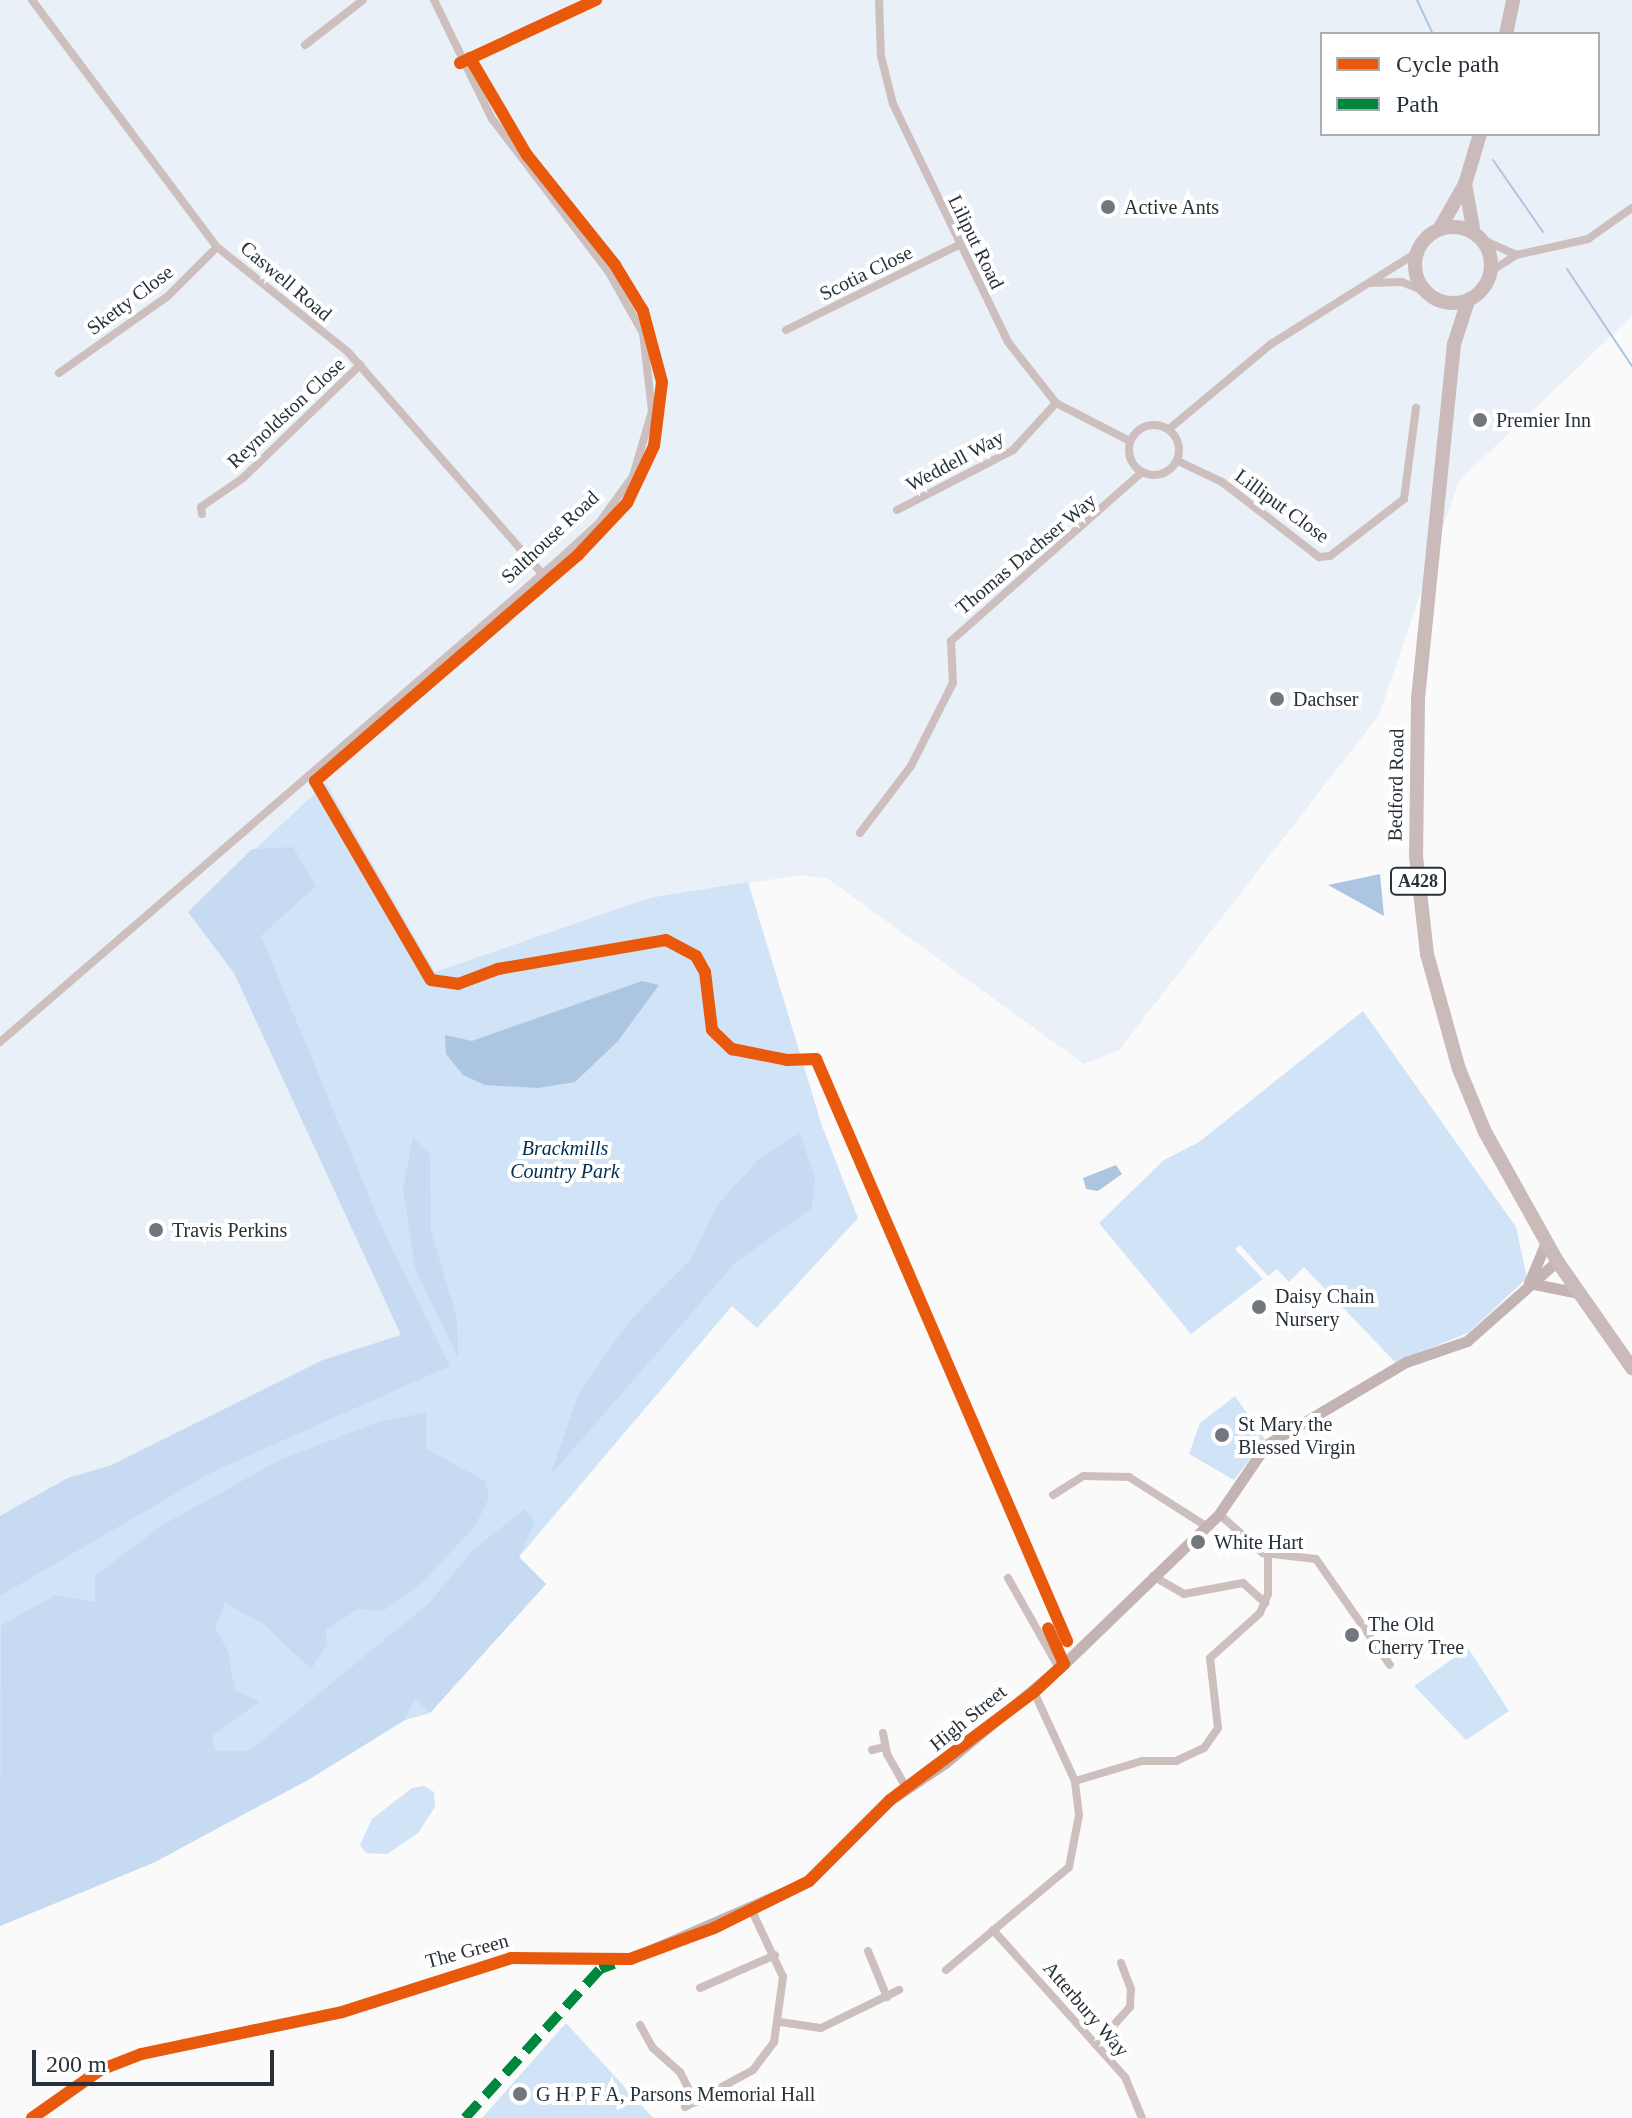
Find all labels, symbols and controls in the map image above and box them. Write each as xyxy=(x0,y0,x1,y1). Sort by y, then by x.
legend xyxy=(1320,32,1600,136)
text: Cycle path xyxy=(1396,51,1499,77)
text: Path xyxy=(1396,91,1439,117)
street label: Liliput Road xyxy=(943,191,1009,293)
place label: Active Ants xyxy=(1124,195,1220,219)
marker: Active Ants xyxy=(1099,198,1117,216)
street label: Caswell Road xyxy=(236,236,336,326)
street label: Scotia Close xyxy=(816,240,916,306)
street label: Sketty Close xyxy=(82,260,178,340)
street label: Reynoldston Close xyxy=(222,353,350,473)
place label: Premier Inn xyxy=(1496,408,1591,432)
marker: Premier Inn xyxy=(1471,411,1489,429)
street label: Weddell Way xyxy=(902,425,1008,497)
street label: Lilliput Close xyxy=(1230,464,1334,548)
street label: Salthouse Road xyxy=(496,486,604,588)
street label: Thomas Dachser Way xyxy=(951,488,1101,620)
place label: Dachser xyxy=(1293,687,1359,711)
marker: Dachser xyxy=(1268,690,1286,708)
street label: Bedford Road xyxy=(1383,728,1409,842)
road number: A428 xyxy=(1390,867,1446,895)
park label: Brackmills Country Park xyxy=(510,1137,620,1184)
place label: Travis Perkins xyxy=(172,1218,287,1242)
marker: Travis Perkins xyxy=(147,1221,165,1239)
place label: Daisy Chain Nursery xyxy=(1275,1284,1374,1331)
marker: Daisy Chain Nursery xyxy=(1250,1298,1268,1316)
place label: St Mary the Blessed Virgin xyxy=(1238,1412,1356,1459)
marker: St Mary the Blessed Virgin xyxy=(1213,1426,1231,1444)
place label: White Hart xyxy=(1214,1530,1303,1554)
marker: White Hart xyxy=(1189,1533,1207,1551)
place label: The Old Cherry Tree xyxy=(1368,1612,1464,1659)
marker: The Old Cherry Tree xyxy=(1343,1626,1361,1644)
street label: High Street xyxy=(925,1680,1011,1756)
street label: The Green xyxy=(423,1928,511,1974)
street label: Atterbury Way xyxy=(1038,1956,1134,2062)
scale bar xyxy=(36,2034,278,2084)
text: 200 m xyxy=(46,2051,107,2077)
place label: G H P F A, Parsons Memorial Hall xyxy=(536,2082,817,2106)
marker: G H P F A, Parsons Memorial Hall xyxy=(511,2085,529,2103)

